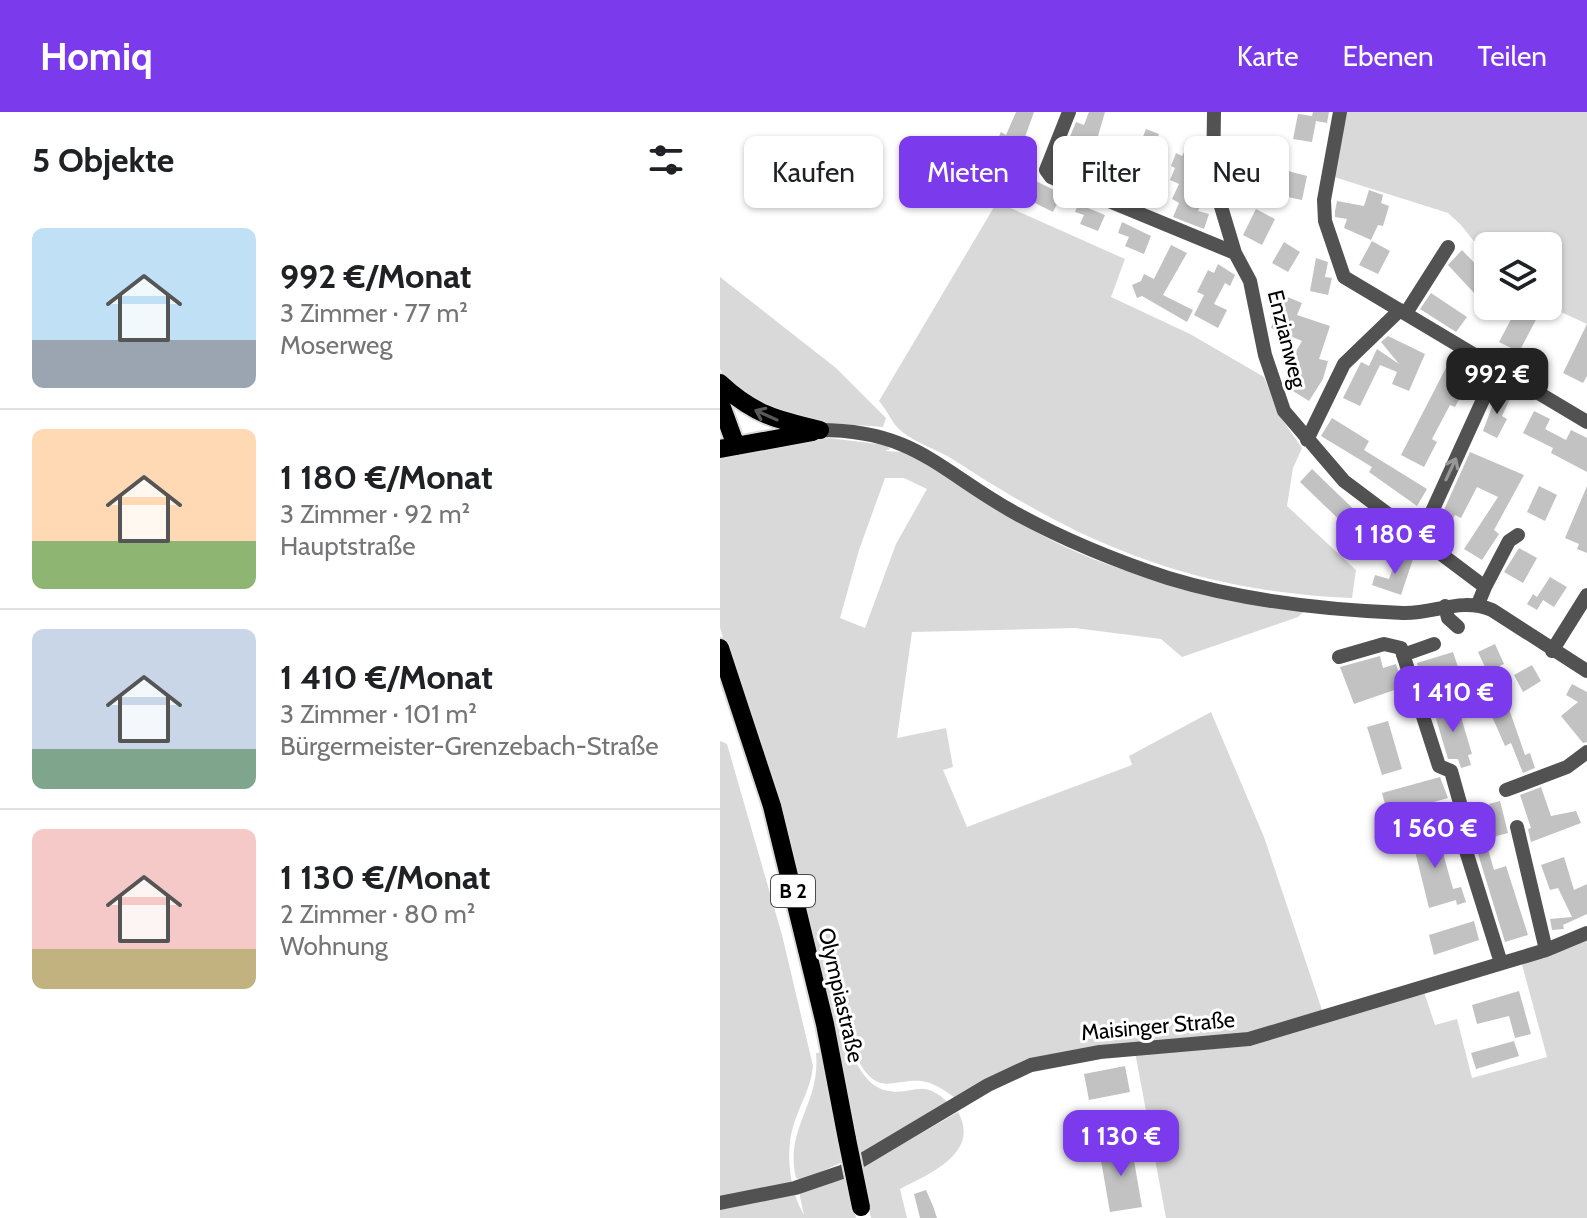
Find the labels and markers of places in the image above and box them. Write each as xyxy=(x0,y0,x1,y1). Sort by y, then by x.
pin: 992 € xyxy=(1441,348,1553,416)
pin: 1 180 € xyxy=(1321,508,1469,576)
pin: 1 410 € xyxy=(1379,666,1527,734)
pin: 1 560 € xyxy=(1361,802,1509,870)
pin: 1 130 € xyxy=(1047,1110,1195,1178)

